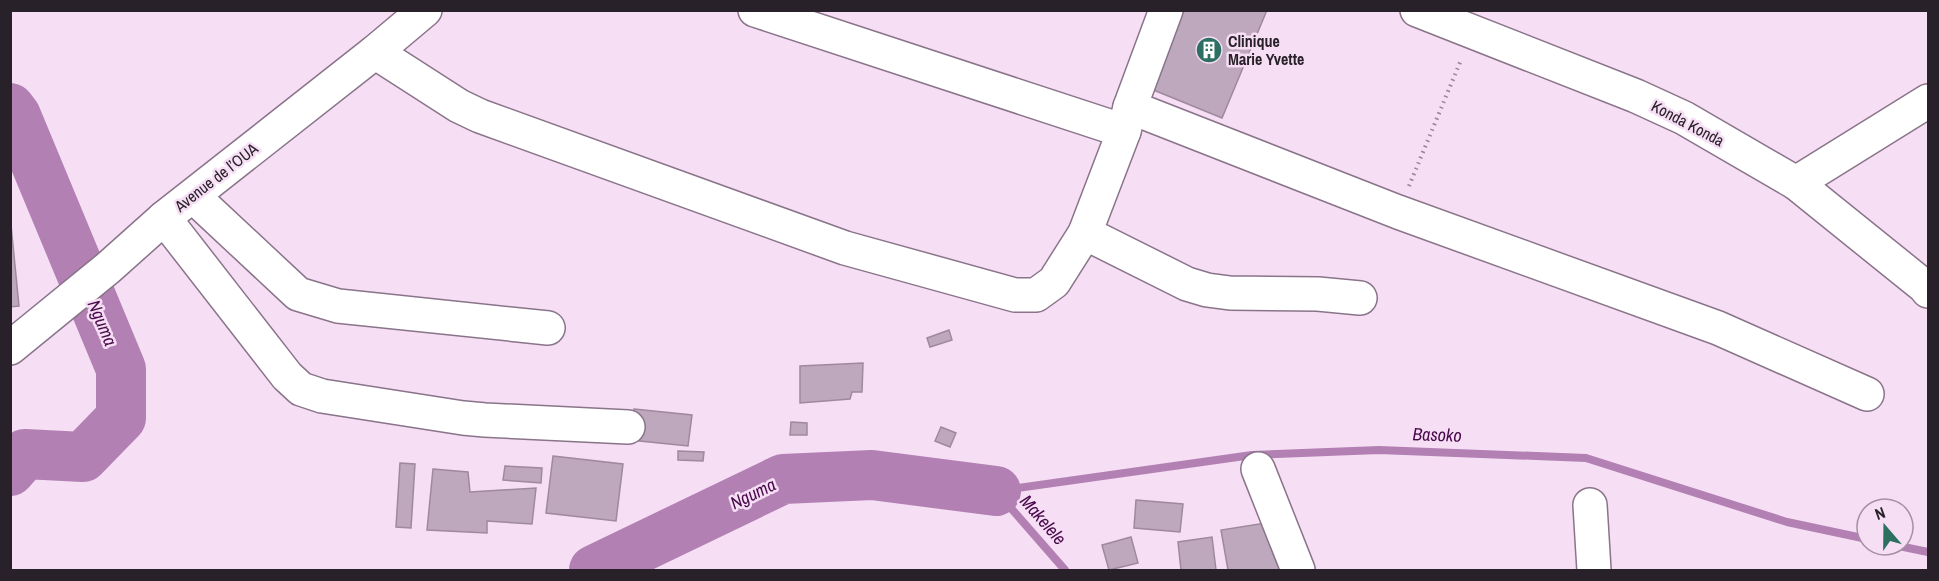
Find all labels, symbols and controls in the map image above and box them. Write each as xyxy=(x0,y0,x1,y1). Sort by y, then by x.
place label: Clinique Marie Yvette xyxy=(1228,30,1304,70)
building icon: Clinique Marie Yvette xyxy=(1194,35,1224,65)
street label: Konda Konda xyxy=(1648,95,1729,152)
street label: Avenue de l’OUA xyxy=(169,137,263,217)
water label: Nguma xyxy=(82,296,123,350)
water label: Basoko xyxy=(1412,421,1462,448)
water label: Nguma xyxy=(726,472,780,515)
water label: Makelele xyxy=(1015,489,1072,550)
north arrow xyxy=(1855,497,1915,557)
text: N xyxy=(1872,501,1888,525)

